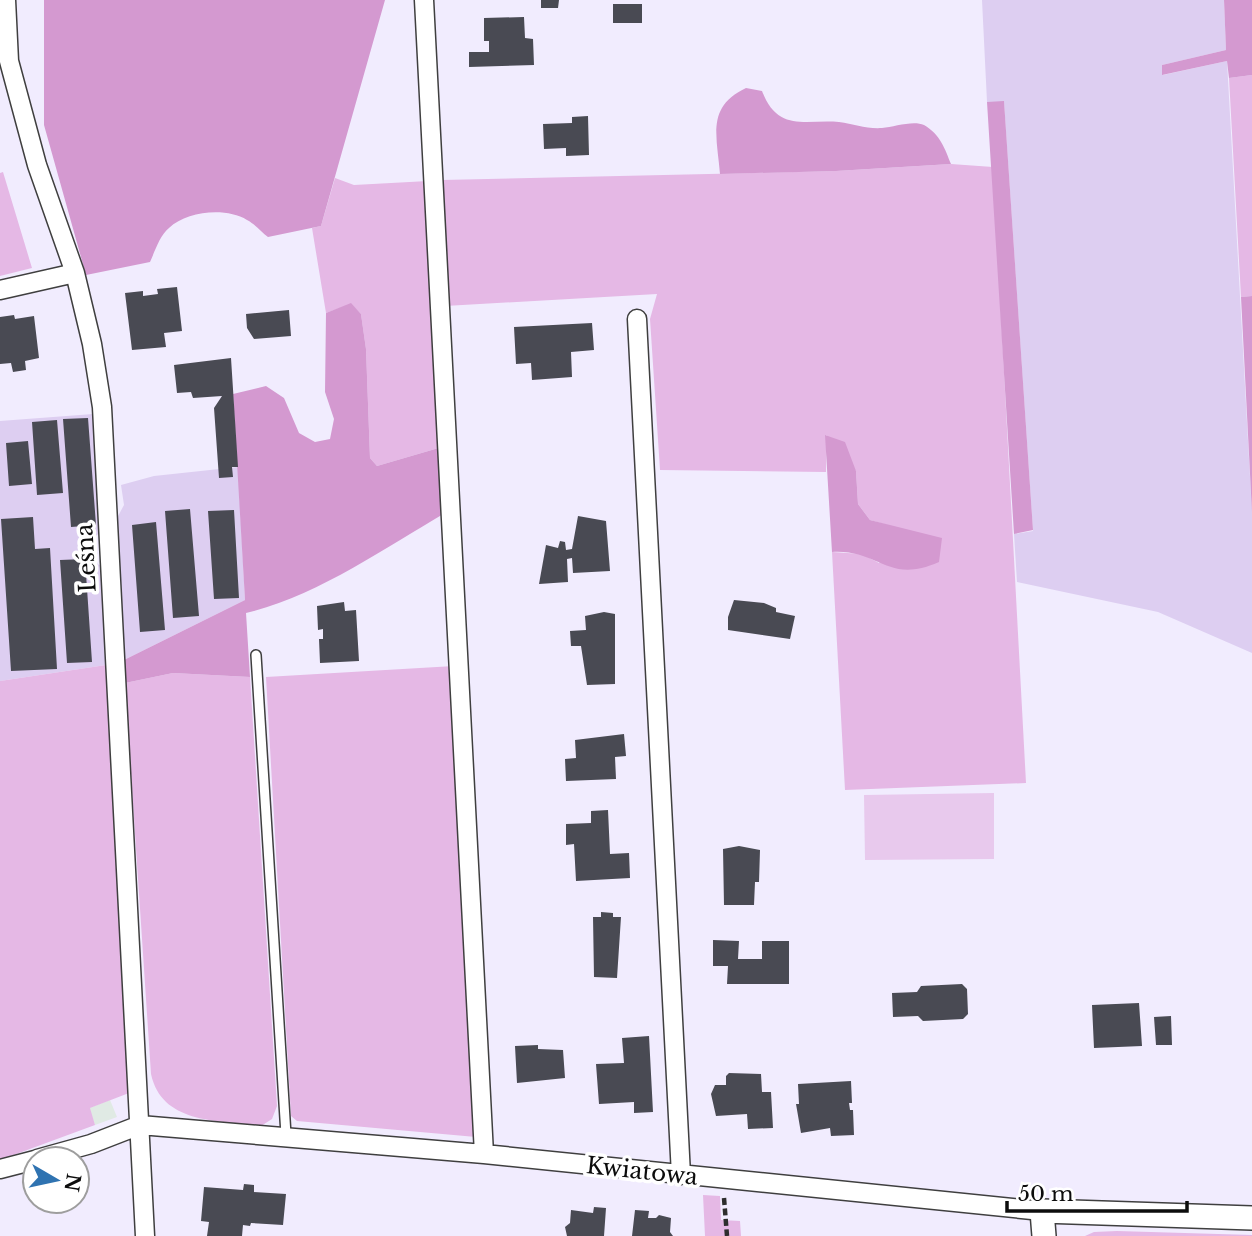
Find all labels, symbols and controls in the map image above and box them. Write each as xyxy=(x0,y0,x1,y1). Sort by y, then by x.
street label: Leśna xyxy=(70,523,102,593)
north arrow xyxy=(21,1145,91,1215)
street label: Kwiatowa xyxy=(585,1151,699,1191)
scale bar xyxy=(1007,1170,1187,1214)
text: N xyxy=(60,1172,85,1193)
text: 50 m xyxy=(1018,1181,1074,1207)

